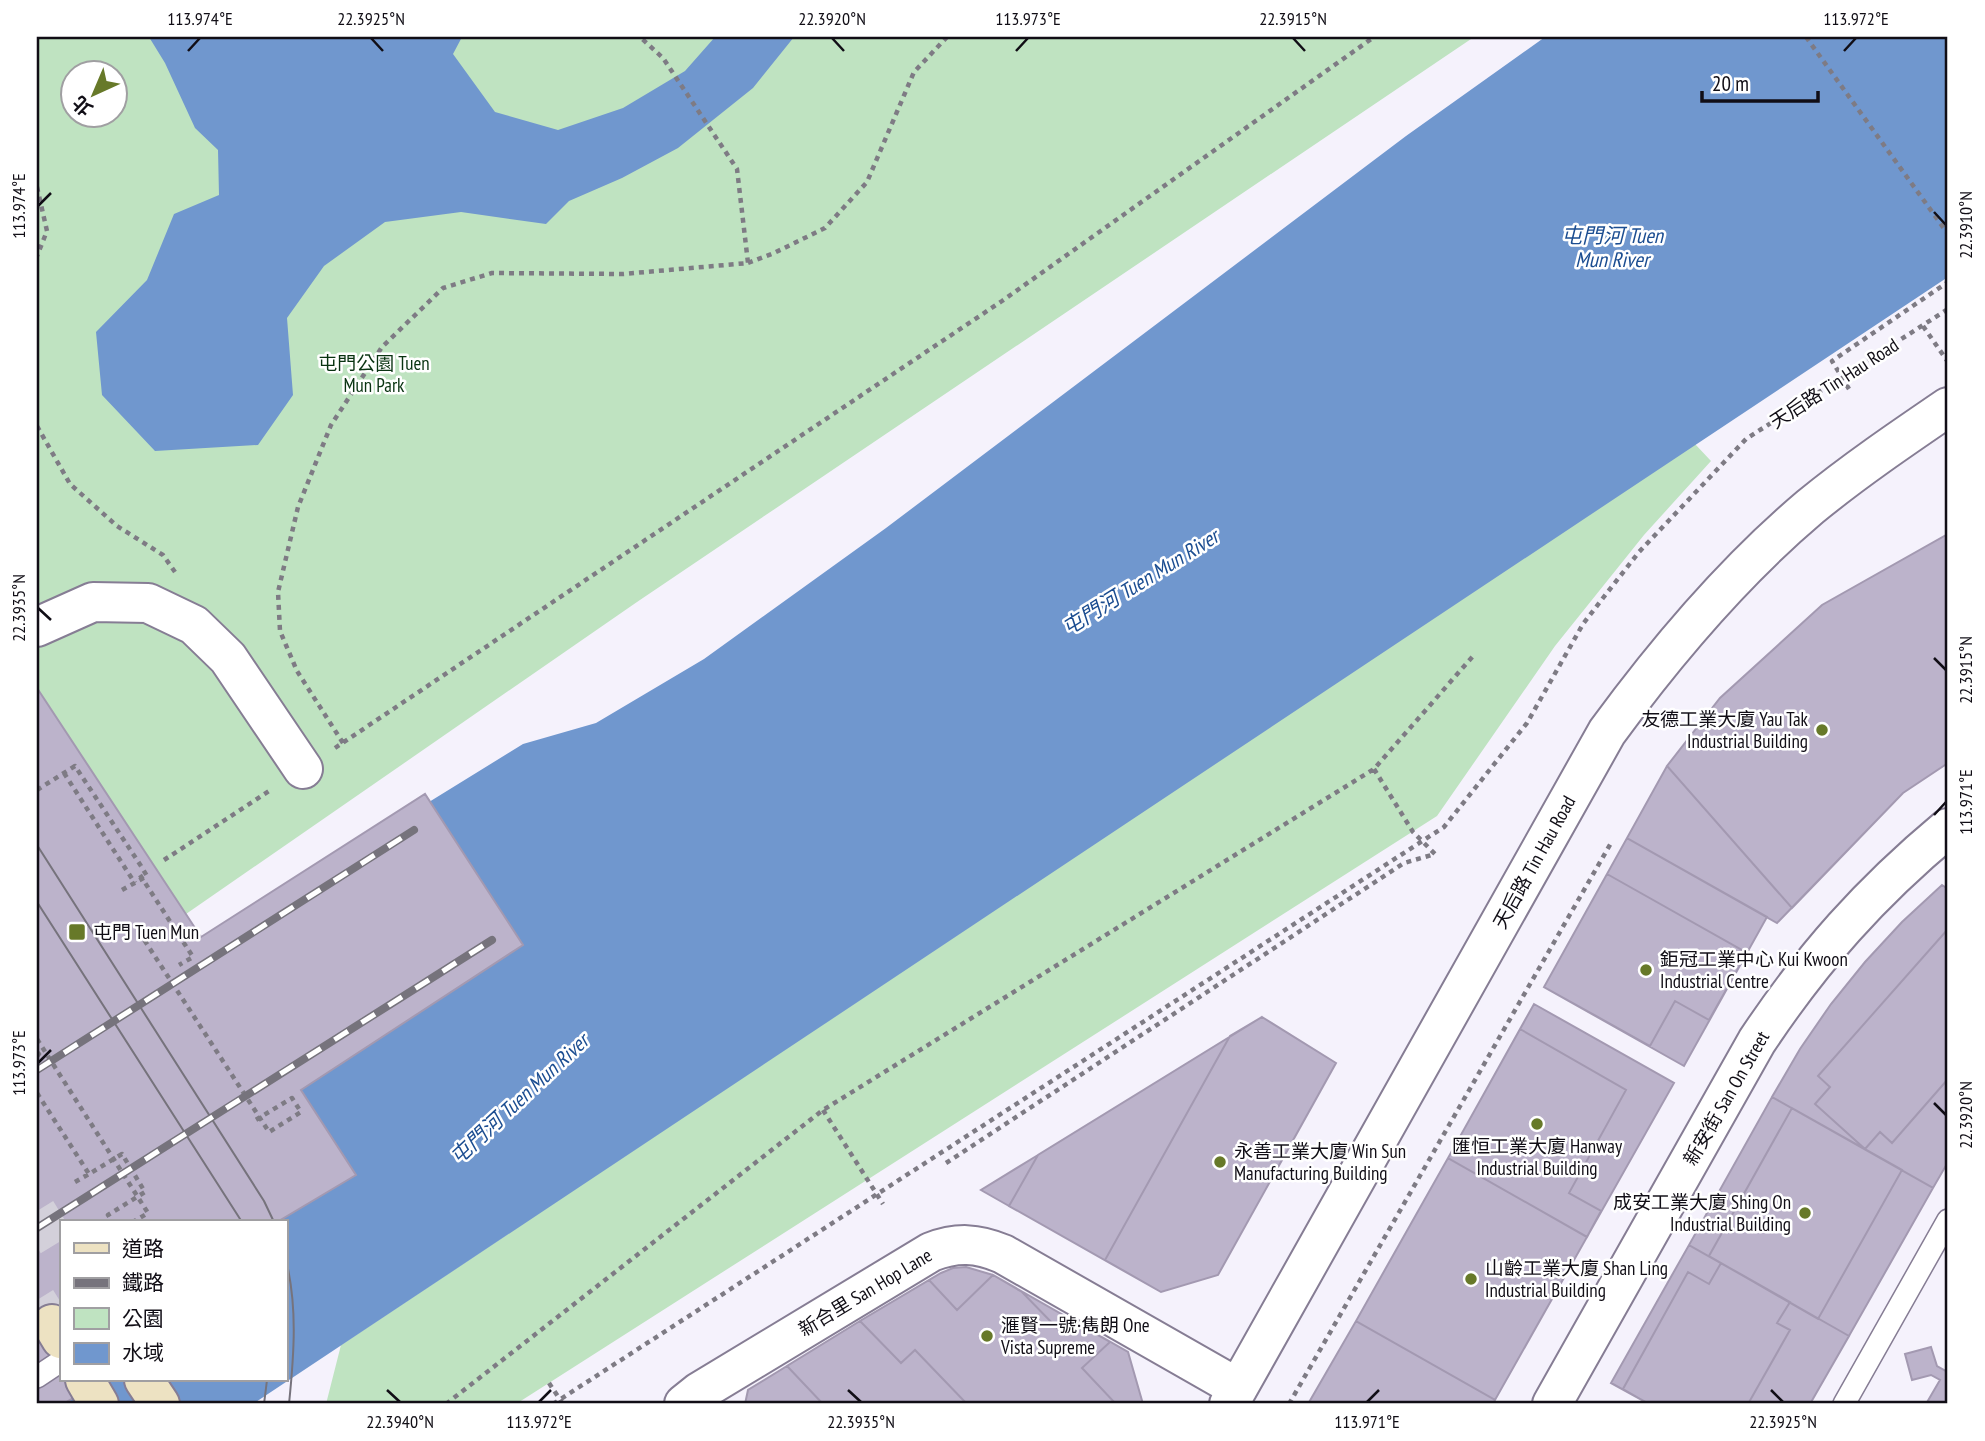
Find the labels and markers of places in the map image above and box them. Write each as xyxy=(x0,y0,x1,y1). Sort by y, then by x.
place label: 友德工業大廈 Yau Tak Industrial Building xyxy=(1641,707,1809,753)
marker: 友德工業大廈 Yau Tak Industrial Building xyxy=(1814,722,1830,738)
place label: 屯門 Tuen Mun xyxy=(93,920,199,944)
marker: 屯門 Tuen Mun xyxy=(67,922,87,942)
place label: 鉅冠工業中心 Kui Kwoon Industrial Centre xyxy=(1660,947,1848,993)
marker: 鉅冠工業中心 Kui Kwoon Industrial Centre xyxy=(1638,962,1654,978)
marker: 匯恒工業大廈 Hanway Industrial Building xyxy=(1529,1116,1545,1132)
place label: 匯恒工業大廈 Hanway Industrial Building xyxy=(1452,1134,1623,1180)
place label: 永善工業大廈 Win Sun Manufacturing Building xyxy=(1234,1139,1406,1185)
marker: 永善工業大廈 Win Sun Manufacturing Building xyxy=(1212,1154,1228,1170)
place label: 成安工業大廈 Shing On Industrial Building xyxy=(1613,1190,1791,1236)
marker: 成安工業大廈 Shing On Industrial Building xyxy=(1797,1205,1813,1221)
place label: 山齡工業大廈 Shan Ling Industrial Building xyxy=(1485,1256,1668,1302)
marker: 山齡工業大廈 Shan Ling Industrial Building xyxy=(1463,1271,1479,1287)
place label: 滙賢一號·雋朗 One Vista Supreme xyxy=(1000,1313,1150,1359)
marker: 滙賢一號·雋朗 One Vista Supreme xyxy=(979,1328,995,1344)

